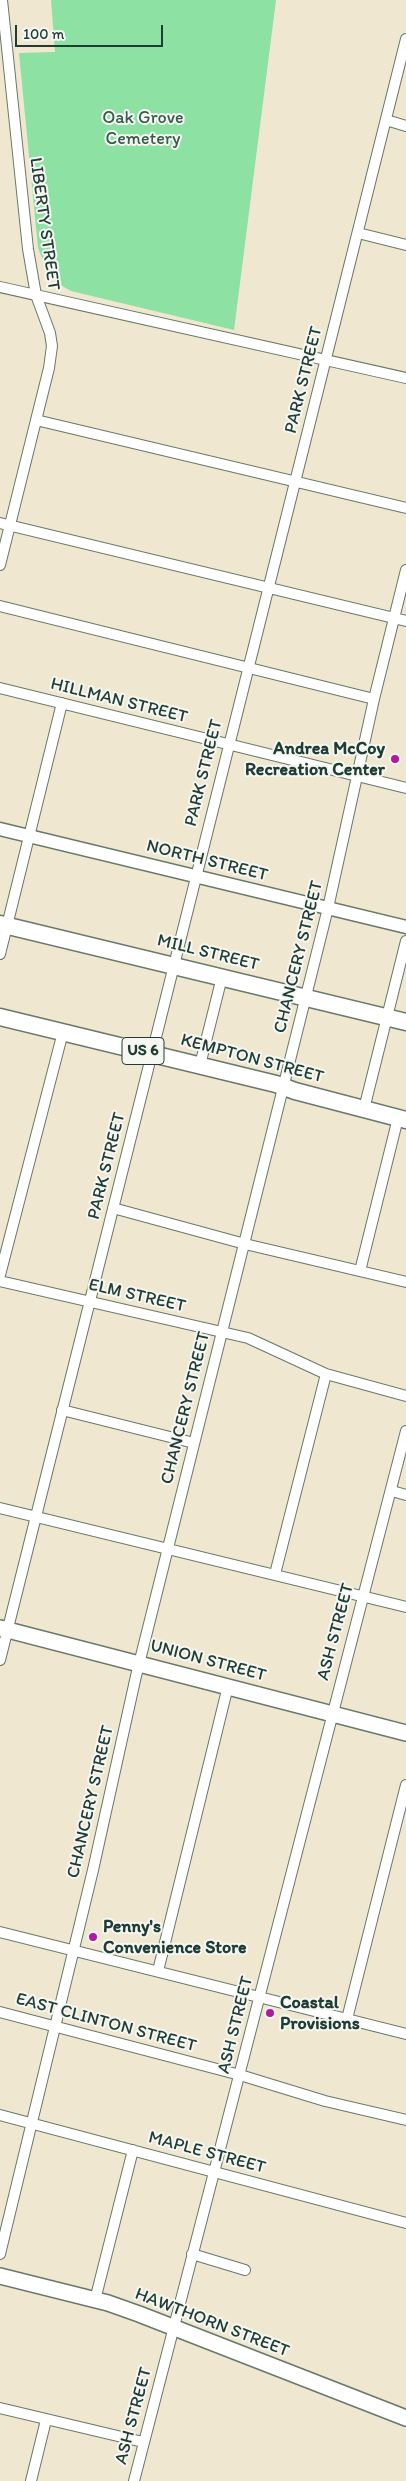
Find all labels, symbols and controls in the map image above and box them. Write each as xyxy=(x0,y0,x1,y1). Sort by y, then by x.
scale bar xyxy=(18,15,165,47)
text: 100 m xyxy=(23,25,64,43)
park label: Oak Grove Cemetery xyxy=(102,107,184,150)
street label: LIBERTY STREET xyxy=(24,156,64,292)
street label: PARK STREET xyxy=(280,324,328,436)
street label: HILLMAN STREET xyxy=(48,674,190,728)
street label: PARK STREET xyxy=(180,717,228,829)
place label: Andrea McCoy Recreation Center xyxy=(245,738,385,781)
marker: Andrea McCoy Recreation Center xyxy=(389,753,401,765)
street label: NORTH STREET xyxy=(144,835,270,887)
street label: CHANCERY STREET xyxy=(270,879,328,1035)
street label: MILL STREET xyxy=(155,930,261,976)
street label: KEMPTON STREET xyxy=(178,1030,326,1088)
road number: US 6 xyxy=(122,1038,164,1064)
street label: PARK STREET xyxy=(83,1110,131,1222)
street label: ELM STREET xyxy=(86,1274,188,1318)
street label: CHANCERY STREET xyxy=(157,1330,215,1486)
street label: ASH STREET xyxy=(313,1581,359,1683)
street label: UNION STREET xyxy=(148,1635,268,1687)
street label: CHANCERY STREET xyxy=(63,1723,119,1881)
place label: Penny's Convenience Store xyxy=(103,1916,247,1958)
marker: Penny's Convenience Store xyxy=(87,1931,99,1943)
street label: ASH STREET xyxy=(213,1974,259,2076)
street label: EAST CLINTON STREET xyxy=(13,1989,199,2057)
place label: Coastal Provisions xyxy=(280,1992,360,2035)
marker: Coastal Provisions xyxy=(264,2007,276,2019)
street label: MAPLE STREET xyxy=(146,2127,268,2179)
street label: HAWTHORN STREET xyxy=(132,2284,292,2362)
street label: ASH STREET xyxy=(111,2365,157,2467)

